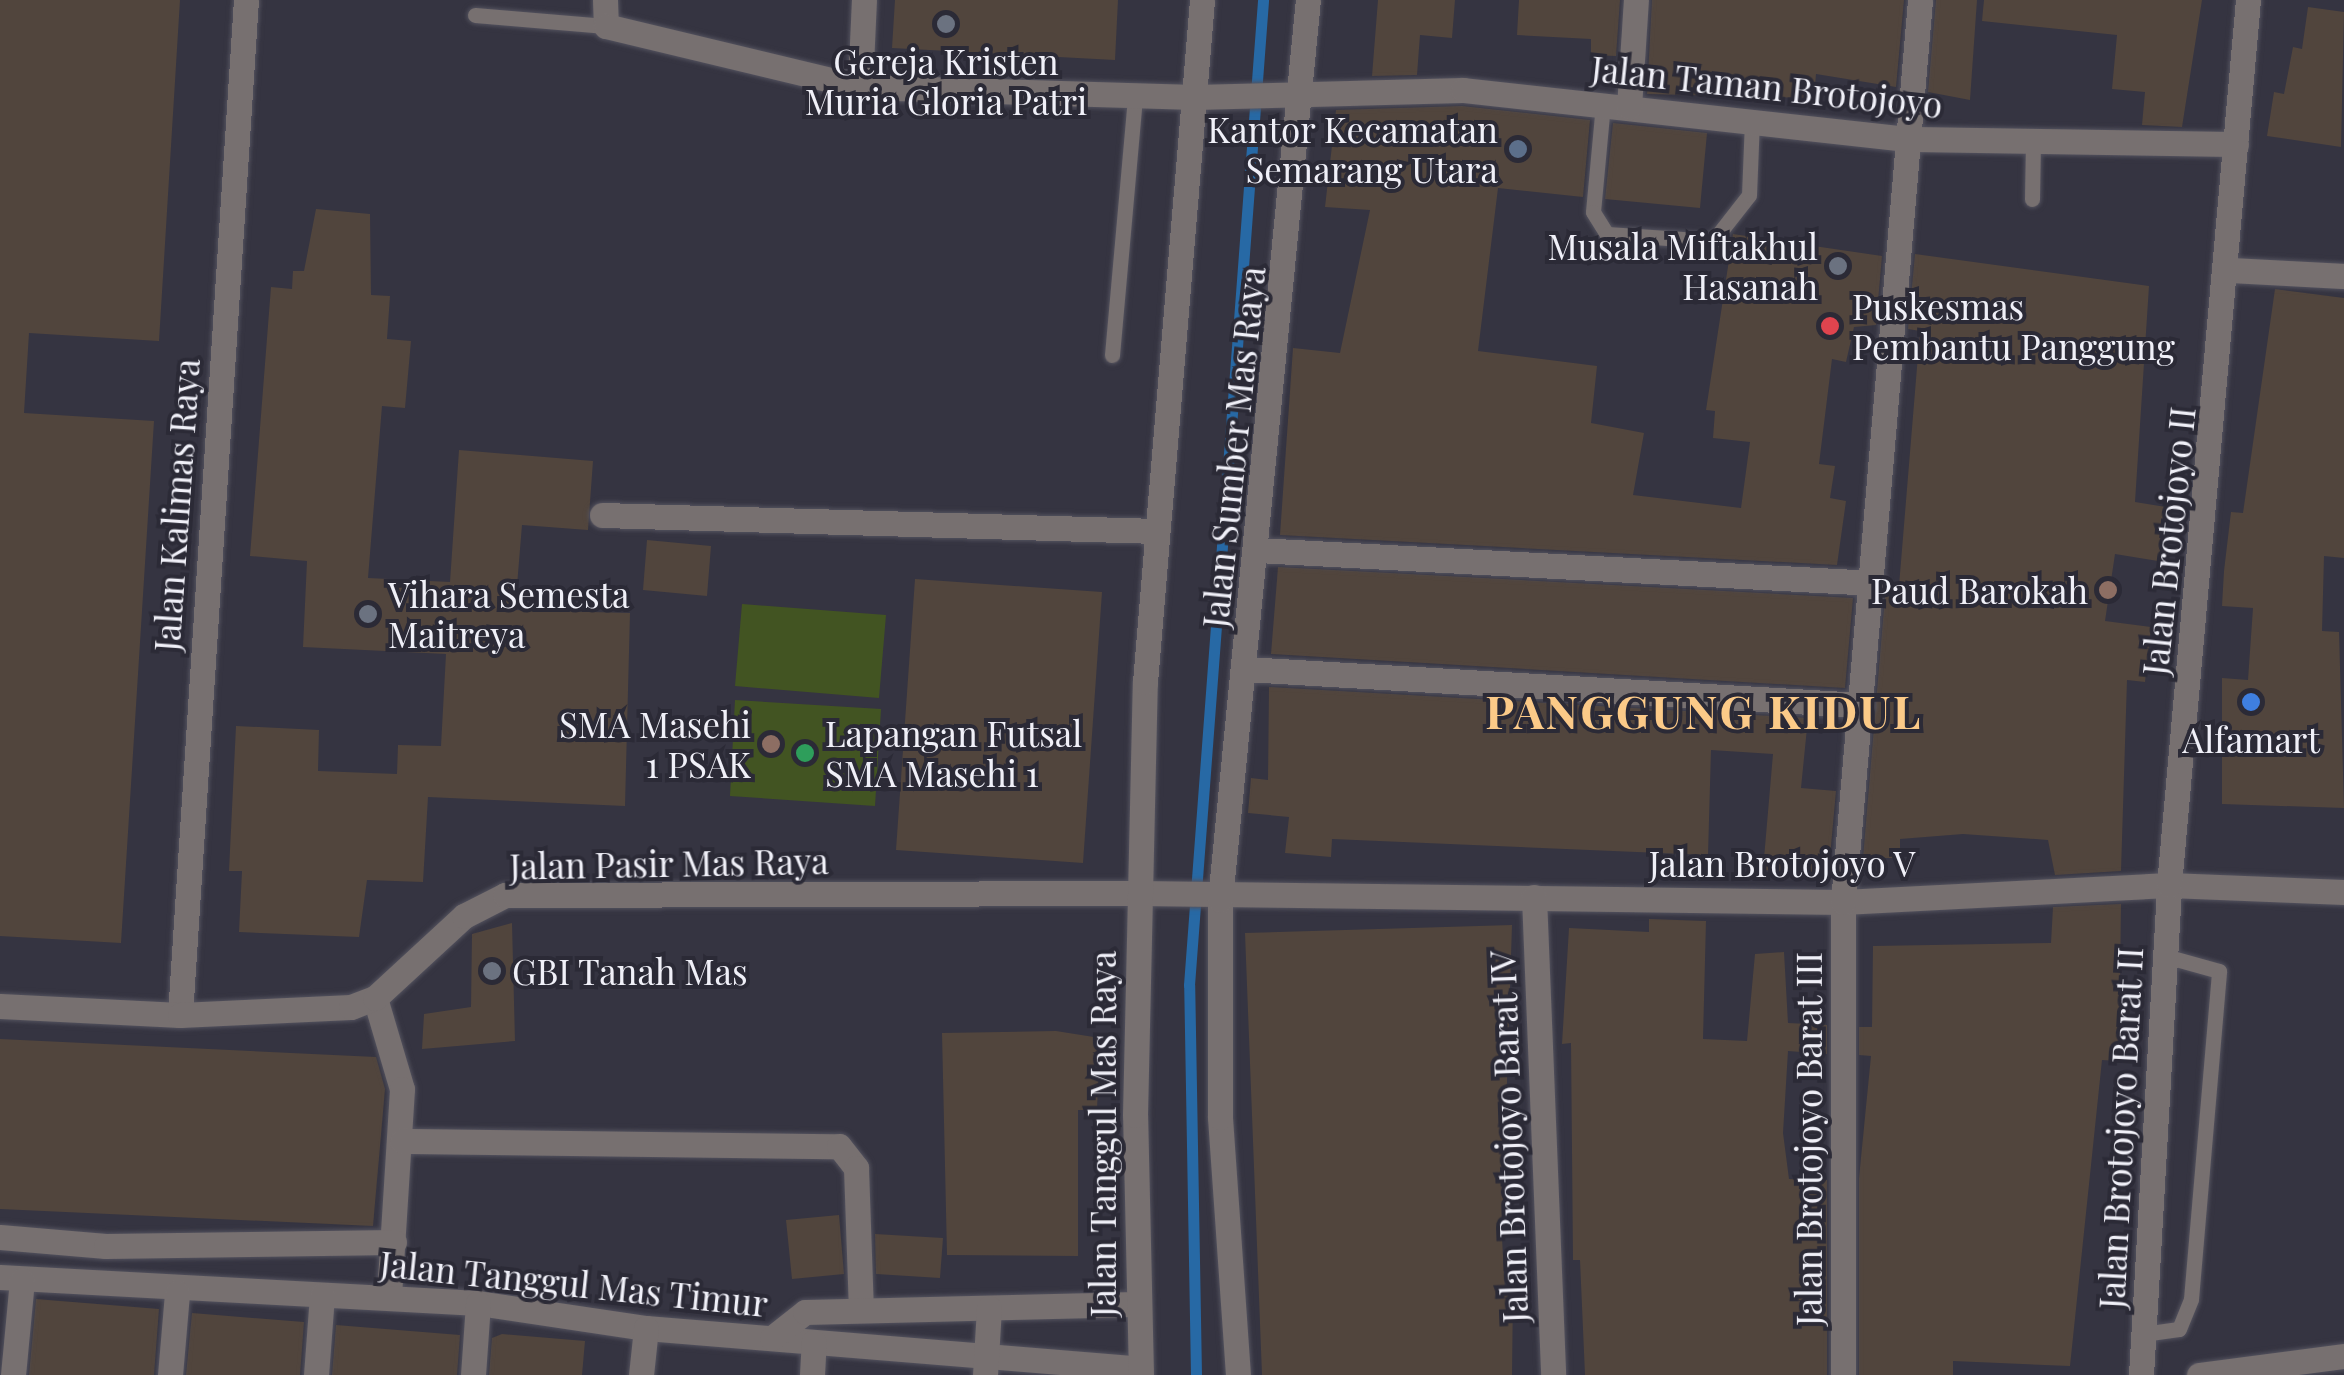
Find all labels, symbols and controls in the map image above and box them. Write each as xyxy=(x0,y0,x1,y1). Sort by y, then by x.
marker: Gereja Kristen Muria Gloria Patri xyxy=(935,13,957,35)
place label: Gereja Kristen Muria Gloria Patri xyxy=(804,40,1088,122)
street label: Jalan Taman Brotojoyo xyxy=(1589,47,1945,125)
place label: Kantor Kecamatan Semarang Utara xyxy=(1207,108,1498,190)
marker: Kantor Kecamatan Semarang Utara xyxy=(1507,138,1529,160)
place label: Musala Miftakhul Hasanah xyxy=(1547,225,1818,307)
marker: Musala Miftakhul Hasanah xyxy=(1827,255,1849,277)
street label: Jalan Sumber Mas Raya xyxy=(1193,264,1273,630)
place label: Puskesmas Pembantu Panggung xyxy=(1852,285,2175,367)
marker: Puskesmas Pembantu Panggung xyxy=(1817,313,1843,339)
street label: Jalan Kalimas Raya xyxy=(145,357,207,653)
street label: Jalan Brotojoyo II xyxy=(2133,405,2203,677)
place label: Paud Barokah xyxy=(1871,569,2088,611)
place label: Vihara Semesta Maitreya xyxy=(388,573,630,655)
marker: Paud Barokah xyxy=(2097,579,2119,601)
marker: Vihara Semesta Maitreya xyxy=(357,603,379,625)
district label: PANGGUNG KIDUL xyxy=(1485,684,1923,738)
marker: Alfamart xyxy=(2240,691,2262,713)
place label: SMA Masehi 1 PSAK xyxy=(559,703,751,785)
place label: Lapangan Futsal SMA Masehi 1 xyxy=(825,712,1082,794)
place label: Alfamart xyxy=(2182,718,2320,760)
marker: SMA Masehi 1 PSAK xyxy=(760,733,782,755)
marker: Lapangan Futsal SMA Masehi 1 xyxy=(794,742,816,764)
street label: Jalan Pasir Mas Raya xyxy=(509,839,829,887)
street label: Jalan Brotojoyo V xyxy=(1648,842,1916,884)
street label: Jalan Brotojoyo Barat II xyxy=(2090,946,2150,1310)
place label: GBI Tanah Mas xyxy=(512,950,748,992)
street label: Jalan Tanggul Mas Raya xyxy=(1081,950,1123,1318)
street label: Jalan Brotojoyo Barat IV xyxy=(1481,950,1535,1324)
street label: Jalan Brotojoyo Barat III xyxy=(1787,952,1829,1326)
marker: GBI Tanah Mas xyxy=(481,960,503,982)
street label: Jalan Tanggul Mas Timur xyxy=(377,1242,771,1324)

